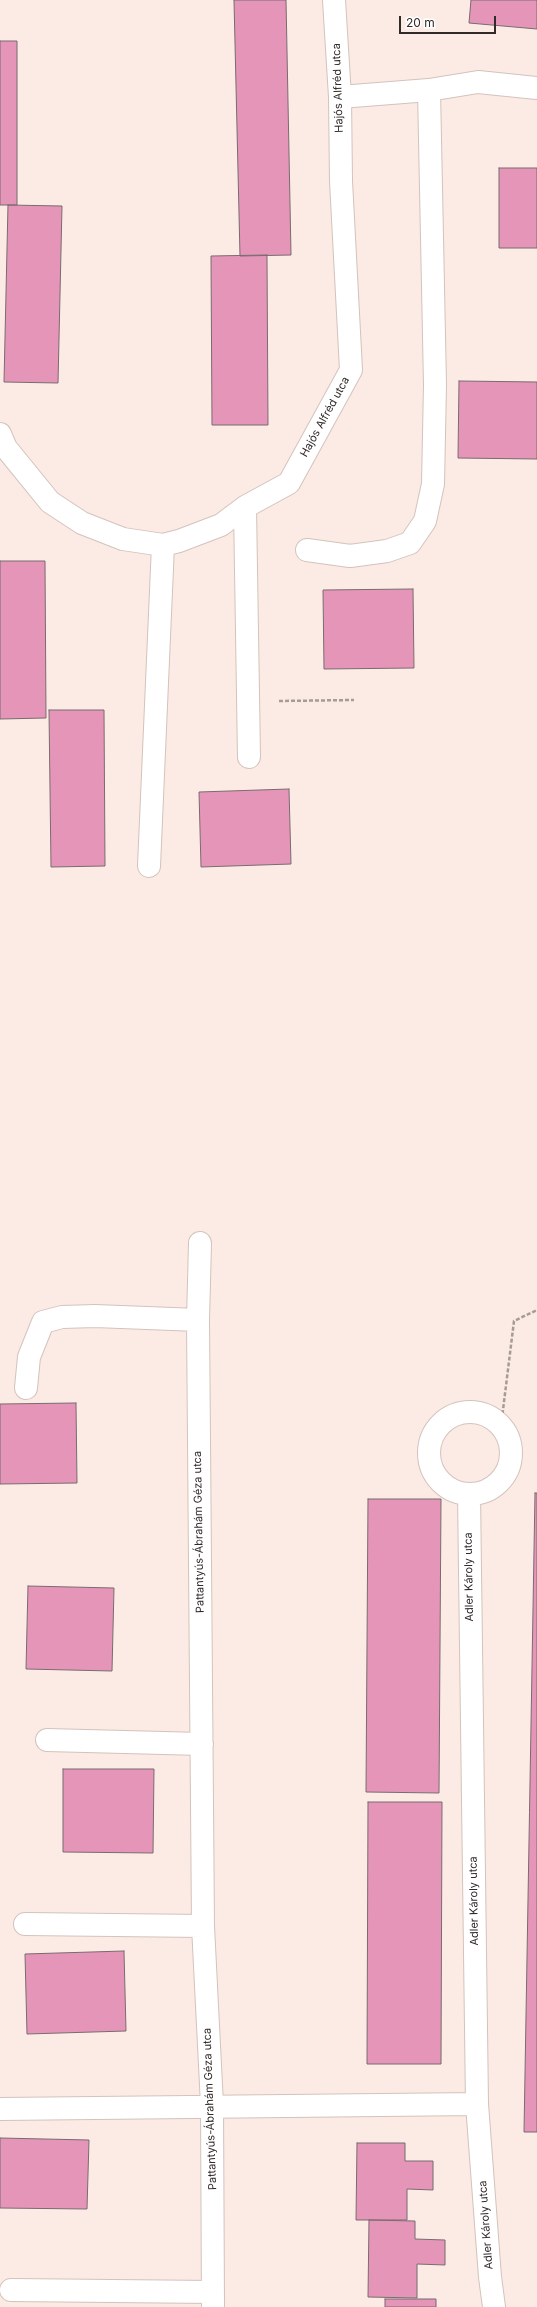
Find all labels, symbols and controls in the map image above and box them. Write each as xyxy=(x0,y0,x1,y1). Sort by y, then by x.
scale bar xyxy=(401,8,498,34)
text: 20 m xyxy=(406,15,435,30)
street label: Hajós Alfréd utca xyxy=(330,43,346,133)
street label: Hajós Alfréd utca xyxy=(298,375,352,459)
street label: Pattantyús-Ábrahám Géza utca xyxy=(191,1451,207,1613)
street label: Adler Károly utca xyxy=(462,1532,476,1622)
street label: Adler Károly utca xyxy=(467,1856,481,1946)
street label: Pattantyús-Ábrahám Géza utca xyxy=(201,2028,219,2190)
street label: Adler Károly utca xyxy=(476,2180,496,2270)

